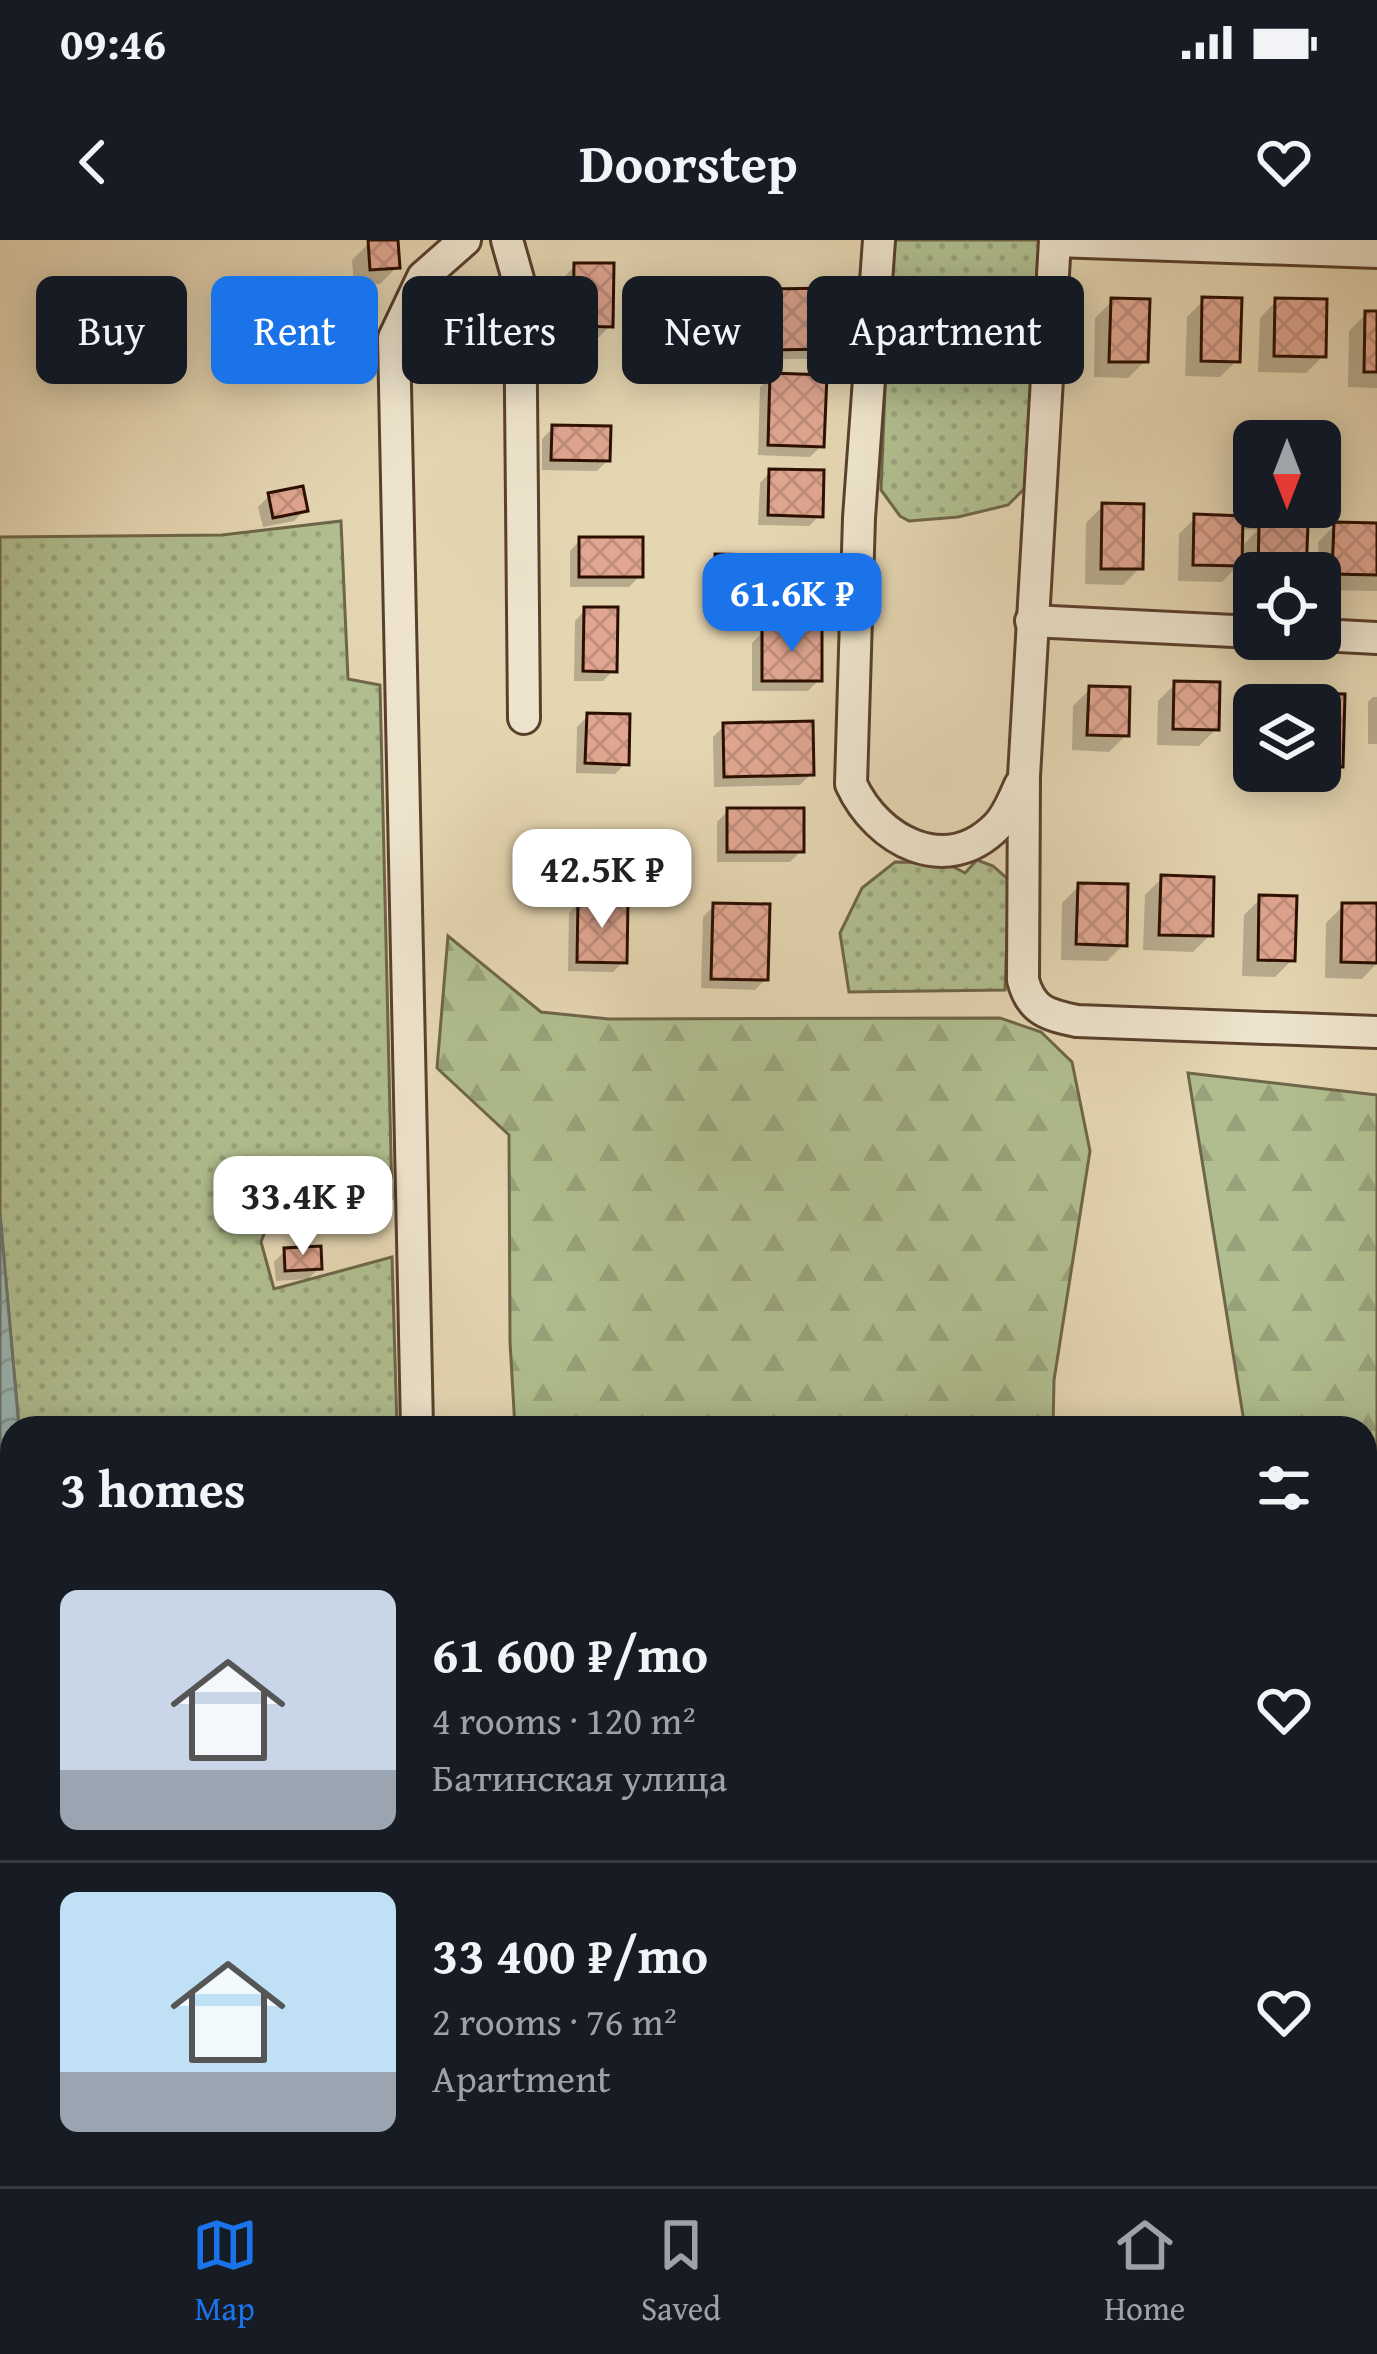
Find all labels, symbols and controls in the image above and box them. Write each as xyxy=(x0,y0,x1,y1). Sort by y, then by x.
text: 09:46 xyxy=(60,10,166,75)
text: Doorstep xyxy=(579,123,798,202)
icon: back xyxy=(60,129,126,195)
icon: heart xyxy=(1251,129,1317,195)
chip: Buy xyxy=(36,276,187,384)
chip: Rent xyxy=(211,276,378,384)
chip: Filters xyxy=(402,276,598,384)
chip: New xyxy=(622,276,783,384)
chip: Apartment xyxy=(807,276,1084,384)
north arrow xyxy=(1233,420,1341,528)
map controls xyxy=(1233,420,1341,792)
button: locate xyxy=(1233,552,1341,660)
pin: 61.6K ₽ xyxy=(681,553,903,655)
text: 61.6K ₽ xyxy=(729,563,855,620)
button: layers xyxy=(1233,684,1341,792)
pin: 42.5K ₽ xyxy=(491,829,713,931)
text: 42.5K ₽ xyxy=(539,839,665,896)
pin: 33.4K ₽ xyxy=(192,1156,414,1258)
text: 33.4K ₽ xyxy=(240,1166,366,1223)
text: 3 homes xyxy=(60,1451,246,1526)
icon: filters xyxy=(1251,1455,1317,1521)
text: 61 600 ₽/mo xyxy=(432,1616,708,1691)
icon: home xyxy=(156,1638,300,1782)
icon: heart xyxy=(1251,1677,1317,1743)
text: 4 rooms · 120 m² xyxy=(432,1691,696,1748)
text: Батинская улица xyxy=(432,1748,727,1805)
text: 33 400 ₽/mo xyxy=(432,1917,708,1992)
icon: home xyxy=(156,1940,300,2084)
icon: heart xyxy=(1251,1979,1317,2045)
text: 2 rooms · 76 m² xyxy=(432,1992,677,2049)
text: Apartment xyxy=(432,2049,611,2106)
tab: Map xyxy=(192,2212,258,2332)
tab: Saved xyxy=(641,2212,721,2332)
tab: Home xyxy=(1104,2212,1185,2332)

